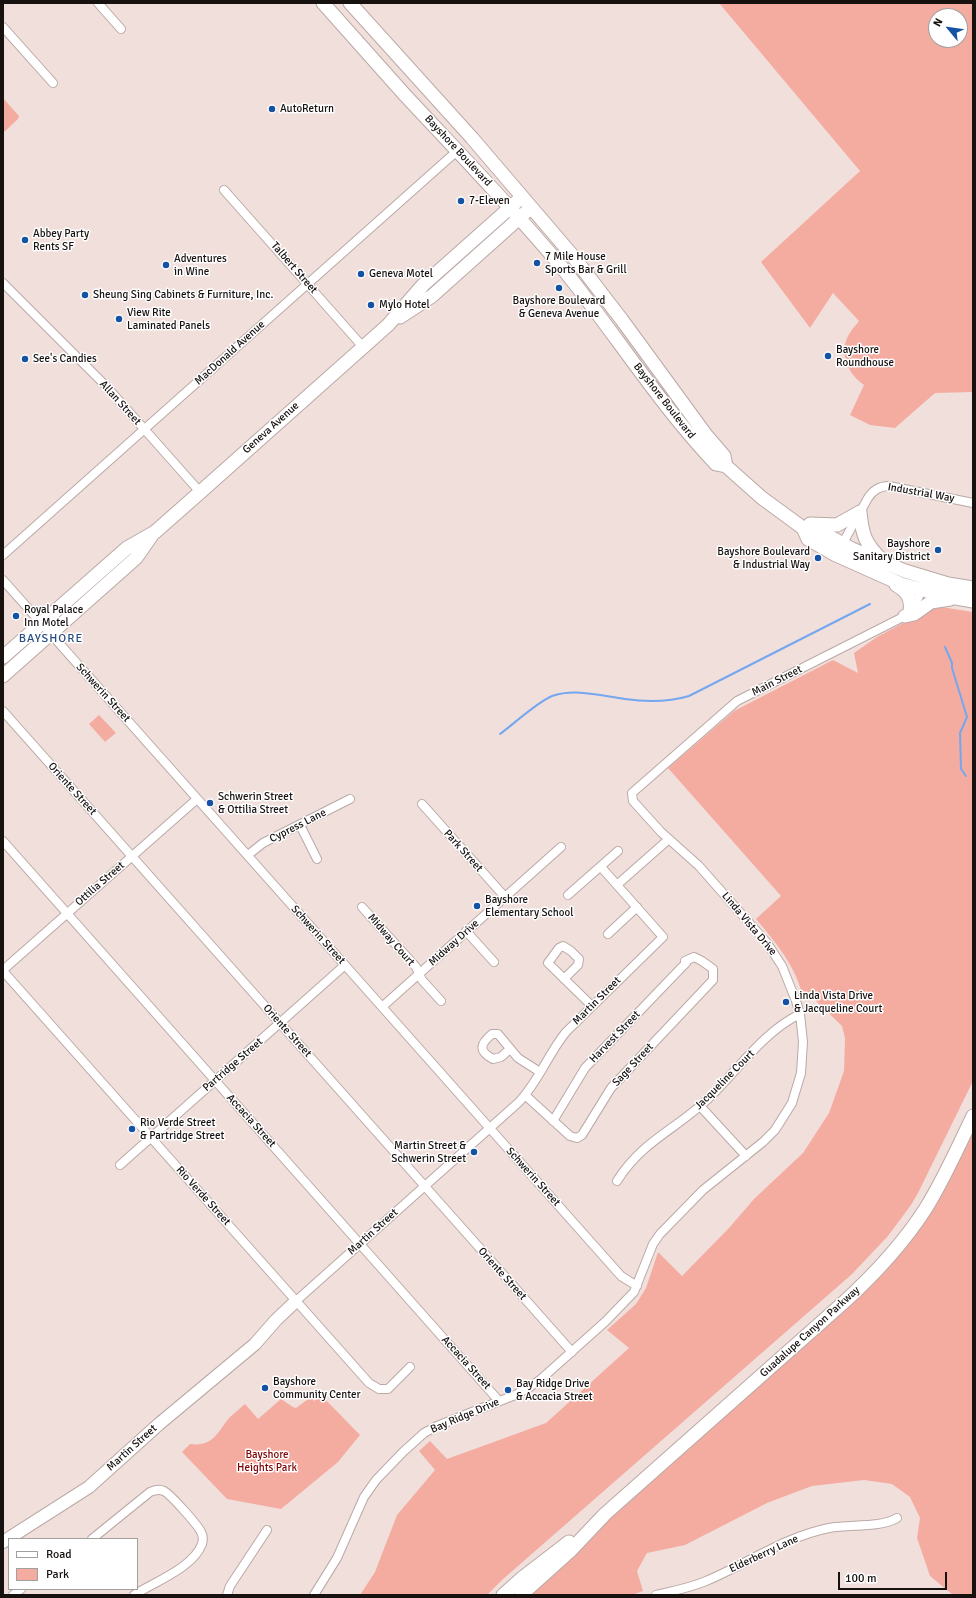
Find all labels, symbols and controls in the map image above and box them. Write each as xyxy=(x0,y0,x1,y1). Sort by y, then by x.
north arrow xyxy=(928,8,968,48)
text: N xyxy=(930,16,945,29)
place label: AutoReturn xyxy=(280,102,334,116)
marker: AutoReturn xyxy=(267,104,277,114)
street label: Bayshore Boulevard xyxy=(422,113,494,189)
place label: 7-Eleven xyxy=(469,194,510,208)
marker: 7-Eleven xyxy=(456,196,466,206)
place label: Abbey Party Rents SF xyxy=(33,227,89,253)
marker: Abbey Party Rents SF xyxy=(20,235,30,245)
street label: Talbert Street xyxy=(268,240,320,296)
place label: 7 Mile House Sports Bar & Grill xyxy=(545,250,627,276)
place label: Adventures in Wine xyxy=(174,252,227,278)
marker: 7 Mile House Sports Bar & Grill xyxy=(532,258,542,268)
marker: Adventures in Wine xyxy=(161,260,171,270)
place label: Geneva Motel xyxy=(369,267,433,281)
marker: Geneva Motel xyxy=(356,269,366,279)
marker: Bayshore Boulevard & Geneva Avenue xyxy=(554,283,564,293)
place label: Sheung Sing Cabinets & Furniture, Inc. xyxy=(93,288,273,302)
marker: Sheung Sing Cabinets & Furniture, Inc. xyxy=(80,290,90,300)
place label: Bayshore Boulevard & Geneva Avenue xyxy=(513,294,605,320)
place label: Mylo Hotel xyxy=(379,298,430,312)
marker: Mylo Hotel xyxy=(366,300,376,310)
place label: View Rite Laminated Panels xyxy=(127,306,210,332)
marker: View Rite Laminated Panels xyxy=(114,314,124,324)
street label: MacDonald Avenue xyxy=(192,318,268,388)
place label: Bayshore Roundhouse xyxy=(836,343,894,369)
marker: Bayshore Roundhouse xyxy=(823,351,833,361)
place label: See's Candies xyxy=(33,352,97,366)
marker: See's Candies xyxy=(20,354,30,364)
street label: Bayshore Boulevard xyxy=(630,360,698,442)
street label: Allan Street xyxy=(96,378,144,428)
street label: Geneva Avenue xyxy=(240,399,302,457)
street label: Industrial Way xyxy=(887,481,955,505)
place label: Bayshore Sanitary District xyxy=(853,537,930,563)
place label: Bayshore Boulevard & Industrial Way xyxy=(717,545,810,571)
marker: Bayshore Sanitary District xyxy=(933,545,943,555)
marker: Bayshore Boulevard & Industrial Way xyxy=(813,553,823,563)
place label: Royal Palace Inn Motel xyxy=(24,603,83,629)
marker: Royal Palace Inn Motel xyxy=(11,611,21,621)
district label: BAYSHORE xyxy=(19,632,83,646)
street label: Schwerin Street xyxy=(73,661,133,725)
street label: Main Street xyxy=(750,663,804,699)
street label: Oriente Street xyxy=(45,760,99,818)
place label: Schwerin Street & Ottilia Street xyxy=(218,790,293,816)
marker: Schwerin Street & Ottilia Street xyxy=(205,798,215,808)
street label: Cypress Lane xyxy=(268,806,328,846)
street label: Park Street xyxy=(441,827,485,875)
street label: Ottilia Street xyxy=(73,859,127,909)
street label: Linda Vista Drive xyxy=(719,890,779,958)
place label: Bayshore Elementary School xyxy=(485,893,573,919)
marker: Bayshore Elementary School xyxy=(472,901,482,911)
street label: Schwerin Street xyxy=(288,903,348,967)
street label: Midway Court xyxy=(365,911,417,969)
street label: Midway Drive xyxy=(426,917,482,969)
street label: Martin Street xyxy=(570,974,624,1028)
place label: Linda Vista Drive & Jacqueline Court xyxy=(794,989,882,1015)
marker: Linda Vista Drive & Jacqueline Court xyxy=(781,997,791,1007)
street label: Oriente Street xyxy=(260,1002,314,1060)
street label: Harvest Street xyxy=(587,1008,643,1066)
street label: Partridge Street xyxy=(200,1035,266,1095)
street label: Sage Street xyxy=(610,1041,656,1089)
street label: Jacqueline Court xyxy=(692,1047,758,1113)
street label: Accacia Street xyxy=(224,1092,278,1150)
place label: Rio Verde Street & Partridge Street xyxy=(140,1116,224,1142)
marker: Rio Verde Street & Partridge Street xyxy=(127,1124,137,1134)
place label: Martin Street & Schwerin Street xyxy=(391,1139,466,1165)
street label: Schwerin Street xyxy=(503,1145,563,1209)
marker: Martin Street & Schwerin Street xyxy=(469,1147,479,1157)
street label: Rio Verde Street xyxy=(173,1164,233,1228)
street label: Martin Street xyxy=(345,1206,401,1258)
street label: Oriente Street xyxy=(475,1245,529,1303)
street label: Guadalupe Canyon Parkway xyxy=(757,1284,863,1380)
street label: Accacia Street xyxy=(439,1334,493,1392)
place label: Bayshore Community Center xyxy=(273,1375,361,1401)
place label: Bay Ridge Drive & Accacia Street xyxy=(516,1377,593,1403)
marker: Bayshore Community Center xyxy=(260,1383,270,1393)
marker: Bay Ridge Drive & Accacia Street xyxy=(503,1385,513,1395)
street label: Bay Ridge Drive xyxy=(429,1396,501,1436)
street label: Martin Street xyxy=(104,1422,160,1474)
park label: Bayshore Heights Park xyxy=(237,1448,297,1474)
street label: Elderberry Lane xyxy=(727,1532,801,1576)
legend xyxy=(8,1538,138,1590)
text: Road xyxy=(46,1547,72,1562)
scale bar xyxy=(840,1564,949,1590)
text: Park xyxy=(46,1567,69,1582)
text: 100 m xyxy=(845,1571,877,1586)

